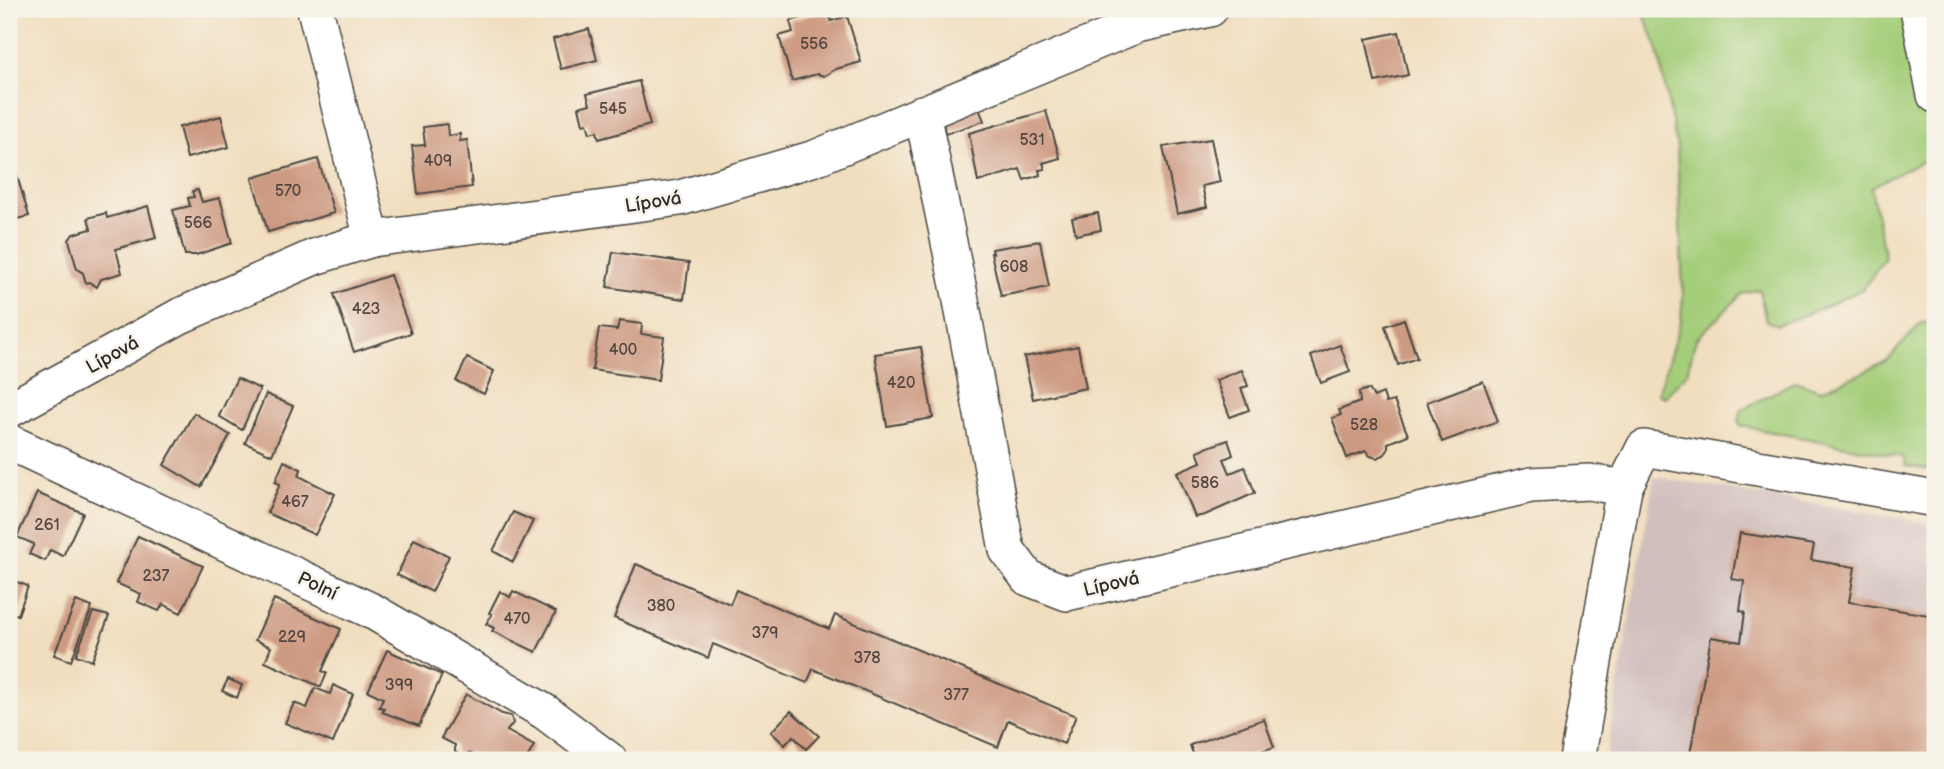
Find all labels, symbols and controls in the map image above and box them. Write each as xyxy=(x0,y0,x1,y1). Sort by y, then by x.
house number: 556 xyxy=(800,35,828,54)
house number: 545 xyxy=(599,100,627,119)
house number: 531 xyxy=(1019,131,1045,150)
house number: 409 xyxy=(424,152,452,171)
house number: 570 xyxy=(275,182,301,201)
street label: Lípová xyxy=(623,187,683,218)
house number: 566 xyxy=(184,214,213,233)
house number: 608 xyxy=(1000,258,1028,277)
house number: 423 xyxy=(352,300,381,319)
street label: Lípová xyxy=(82,331,143,379)
house number: 400 xyxy=(609,341,637,360)
house number: 420 xyxy=(887,374,915,393)
house number: 528 xyxy=(1350,416,1378,435)
house number: 586 xyxy=(1191,474,1219,493)
house number: 467 xyxy=(281,493,309,512)
house number: 261 xyxy=(34,516,60,535)
house number: 237 xyxy=(143,567,170,586)
street label: Polní xyxy=(294,567,341,606)
street label: Lípová xyxy=(1081,567,1142,602)
house number: 380 xyxy=(647,597,675,616)
house number: 470 xyxy=(503,610,531,629)
house number: 379 xyxy=(752,624,778,643)
house number: 229 xyxy=(278,628,306,647)
house number: 378 xyxy=(853,649,881,668)
house number: 399 xyxy=(385,676,413,695)
house number: 377 xyxy=(943,686,969,705)

